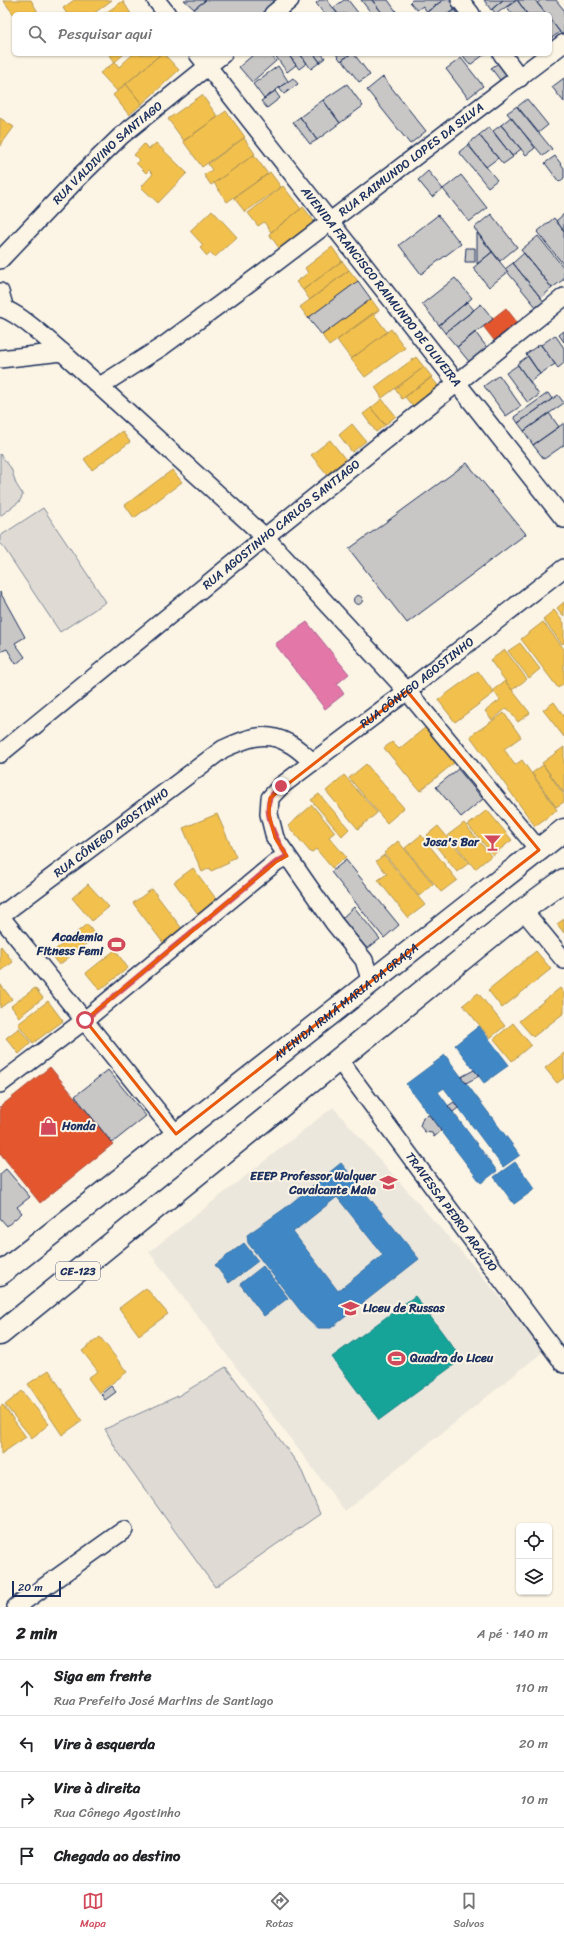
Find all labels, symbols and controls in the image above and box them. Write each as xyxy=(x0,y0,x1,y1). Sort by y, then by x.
search box xyxy=(12,12,552,56)
text: Pesquisar aqui xyxy=(58,21,152,47)
icon: search xyxy=(26,23,48,45)
street label: RUA VALDIVINO SANTIAGO xyxy=(47,95,168,210)
street label: RUA RAIMUNDO LOPES DA SILVA xyxy=(334,97,489,222)
street label: AVENIDA FRANCISCO RAIMUNDO DE OLIVEIRA xyxy=(294,181,467,392)
street label: RUA AGOSTINHO CARLOS SANTIAGO xyxy=(197,453,365,595)
street label: RUA CÔNEGO AGOSTINHO xyxy=(355,631,479,734)
route end xyxy=(272,777,290,795)
street label: RUA CÔNEGO AGOSTINHO xyxy=(49,782,174,883)
place label: Josa's Bar xyxy=(423,831,480,853)
bar icon: Josa's Bar xyxy=(482,832,502,852)
place label: Academia Fitness Femi xyxy=(36,926,104,962)
sports icon: Academia Fitness Femi xyxy=(106,934,126,954)
street label: AVENIDA IRMÃ MARIA DA GRAÇA xyxy=(267,937,424,1067)
route start xyxy=(76,1011,94,1029)
place label: Honda xyxy=(61,1115,96,1137)
shop icon: Honda xyxy=(39,1116,59,1136)
street label: TRAVESSA PEDRO ARAÚJO xyxy=(400,1147,504,1277)
place label: EEEP Professor Walquer Cavalcante Maia xyxy=(250,1165,377,1201)
school or university icon: EEEP Professor Walquer Cavalcante Maia xyxy=(379,1173,399,1193)
road number: CE-123 xyxy=(56,1262,100,1280)
place label: Liceu de Russas xyxy=(363,1297,445,1319)
school or university icon: Liceu de Russas xyxy=(340,1298,360,1318)
place label: Quadra do Liceu xyxy=(409,1347,494,1369)
sports icon: Quadra do Liceu xyxy=(387,1348,407,1368)
map controls xyxy=(516,1523,552,1595)
button: locate xyxy=(516,1523,552,1559)
button: layers xyxy=(516,1559,552,1595)
text: 20 m xyxy=(18,1578,43,1597)
scale bar xyxy=(12,1579,61,1598)
text: 2 min xyxy=(16,1618,57,1648)
text: A pé · 140 m xyxy=(477,1622,548,1645)
text: Siga em frente xyxy=(54,1663,151,1689)
text: 110 m xyxy=(515,1676,548,1699)
icon: ahead xyxy=(16,1677,38,1699)
text: Rua Prefeito José Martins de Santiago xyxy=(54,1689,273,1712)
text: Vire à esquerda xyxy=(54,1731,155,1757)
text: 20 m xyxy=(519,1732,548,1755)
icon: left xyxy=(16,1733,38,1755)
text: Vire à direita xyxy=(54,1775,140,1801)
text: 10 m xyxy=(521,1788,548,1811)
icon: right xyxy=(16,1789,38,1811)
text: Rua Cônego Agostinho xyxy=(54,1801,181,1824)
text: Chegada ao destino xyxy=(54,1843,180,1869)
icon: arrive xyxy=(16,1845,38,1867)
tab: Mapa xyxy=(80,1890,106,1933)
tab: Rotas xyxy=(266,1890,293,1933)
tab: Salvos xyxy=(453,1890,484,1933)

